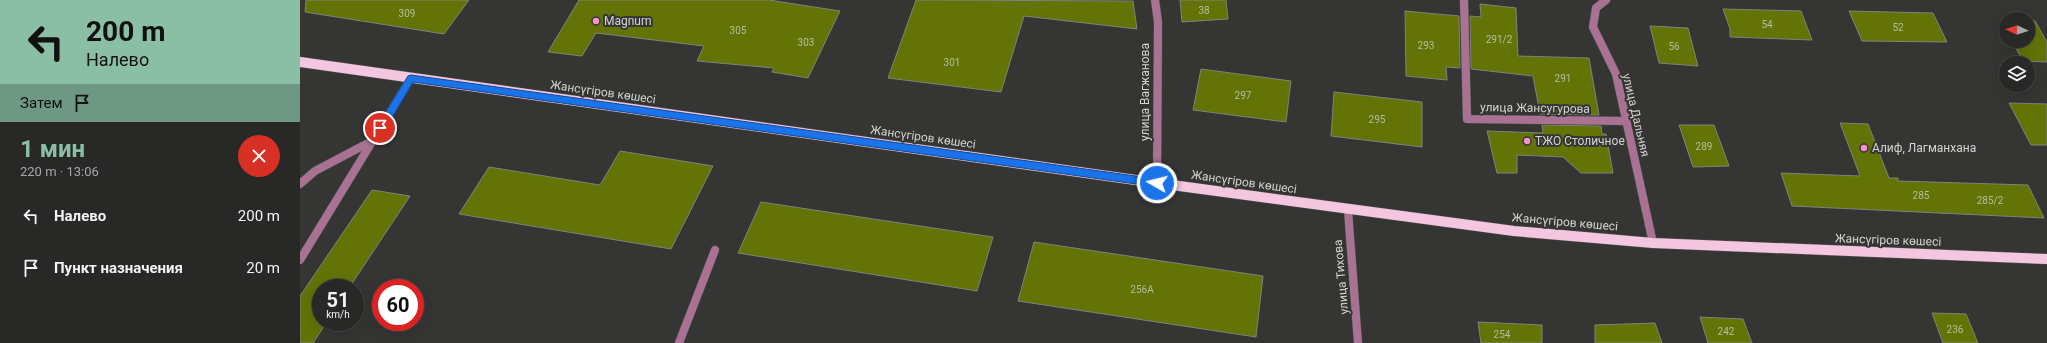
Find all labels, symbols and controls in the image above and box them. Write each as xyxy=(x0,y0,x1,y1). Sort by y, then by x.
house number: 38 xyxy=(1198,5,1210,16)
house number: 309 xyxy=(399,8,415,19)
north arrow xyxy=(1999,12,2035,48)
map controls xyxy=(1999,12,2035,92)
place label: Magnum xyxy=(604,14,652,28)
text: 200 m xyxy=(86,15,165,48)
icon: left xyxy=(20,16,72,68)
marker: Magnum xyxy=(591,16,601,26)
house number: 54 xyxy=(1761,19,1773,30)
house number: 52 xyxy=(1892,22,1904,33)
house number: 305 xyxy=(730,25,747,36)
house number: 291/2 xyxy=(1486,34,1513,45)
house number: 303 xyxy=(798,37,814,48)
house number: 293 xyxy=(1418,40,1434,51)
house number: 56 xyxy=(1668,41,1680,52)
street label: улица Вагжанова xyxy=(1138,43,1152,141)
text: Налево xyxy=(86,49,149,70)
button: layers xyxy=(1999,56,2035,92)
house number: 301 xyxy=(944,57,960,68)
street label: улица Дальняя xyxy=(1620,72,1652,158)
house number: 291 xyxy=(1555,73,1571,84)
street label: Жансүгіров көшесі xyxy=(549,78,657,106)
house number: 297 xyxy=(1235,90,1252,101)
icon: arrive xyxy=(71,92,93,114)
text: Затем xyxy=(20,94,63,112)
street label: улица Жансугурова xyxy=(1480,100,1590,116)
pin xyxy=(363,111,397,145)
house number: 295 xyxy=(1369,114,1386,125)
icon: arrive xyxy=(369,117,391,139)
street label: Жансүгіров көшесі xyxy=(869,123,977,151)
place label: ТЖО Столичное xyxy=(1535,134,1625,148)
text: 1 мин xyxy=(20,135,85,163)
button: close xyxy=(238,135,280,177)
marker: ТЖО Столичное xyxy=(1522,136,1532,146)
house number: 289 xyxy=(1696,141,1712,152)
place label: Алиф, Лагманхана xyxy=(1872,141,1976,155)
marker: Алиф, Лагманхана xyxy=(1859,143,1869,153)
position arrow xyxy=(1136,162,1178,204)
text: 220 m · 13:06 xyxy=(20,164,99,179)
street label: Жансүгіров көшесі xyxy=(1190,168,1298,196)
house number: 285 xyxy=(1913,190,1930,201)
house number: 285/2 xyxy=(1977,195,2004,206)
icon: left xyxy=(20,205,42,227)
text: Налево xyxy=(54,207,106,225)
text: 200 m xyxy=(238,207,280,225)
street label: Жансүгіров көшесі xyxy=(1511,210,1619,234)
street label: Жансүгіров көшесі xyxy=(1835,231,1942,249)
street label: улица Тихова xyxy=(1331,239,1351,315)
icon: arrive xyxy=(20,257,42,279)
text: Пункт назначения xyxy=(54,259,183,277)
text: 20 m xyxy=(246,259,280,277)
speed limit sign: 60 xyxy=(372,279,424,331)
house number: 256А xyxy=(1130,284,1154,295)
text: 51 xyxy=(327,288,349,312)
text: km/h xyxy=(326,309,350,320)
house number: 236 xyxy=(1947,324,1964,335)
house number: 242 xyxy=(1718,326,1735,337)
house number: 254 xyxy=(1494,329,1511,340)

